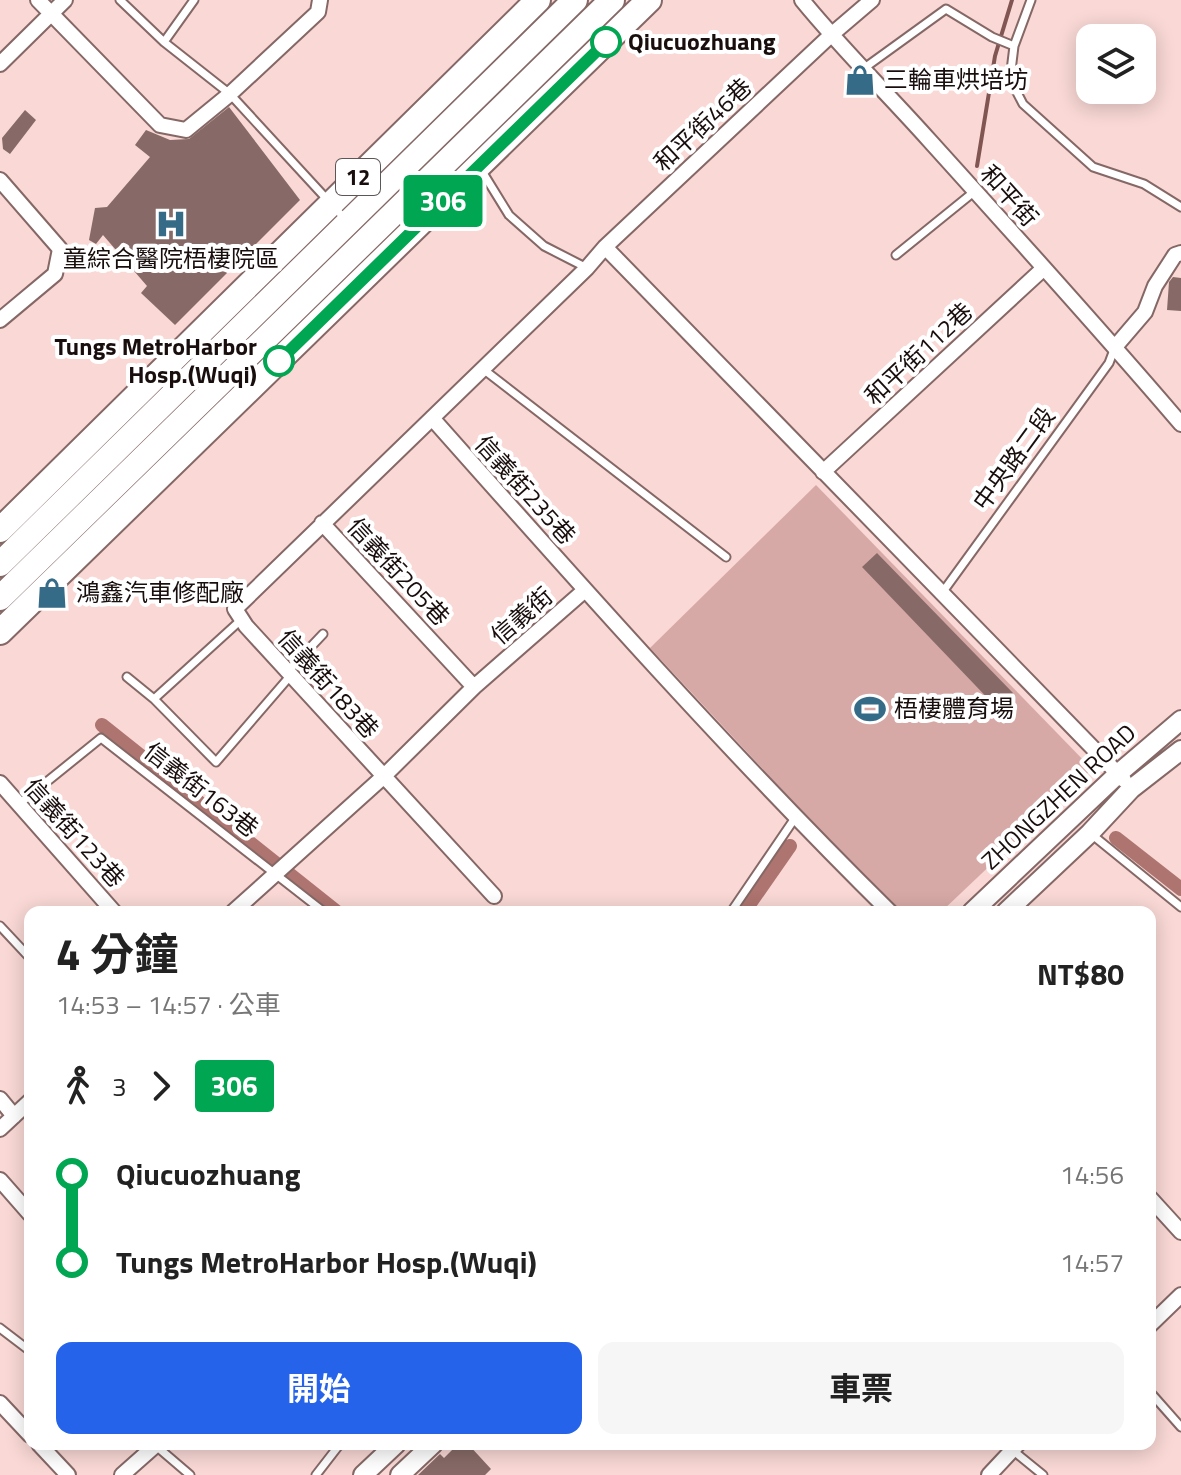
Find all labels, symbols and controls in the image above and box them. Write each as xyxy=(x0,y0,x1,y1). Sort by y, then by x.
place label: Qiucuozhuang xyxy=(628,23,776,59)
map controls xyxy=(1076,24,1156,104)
button: layers xyxy=(1076,24,1156,104)
marker: Qiucuozhuang xyxy=(591,27,621,57)
place label: 三輪車烘培坊 xyxy=(884,61,1028,97)
shop icon: 三輪車烘培坊 xyxy=(843,63,877,97)
street label: 和平街46巷 xyxy=(645,69,760,179)
street label: 和平街 xyxy=(972,157,1047,234)
road number: 12 xyxy=(336,159,380,195)
line badge: 306 xyxy=(397,175,489,227)
text: 306 xyxy=(419,179,467,222)
hospital icon: 童綜合醫院梧棲院區 xyxy=(154,207,188,241)
place label: 童綜合醫院梧棲院區 xyxy=(63,240,279,276)
street label: 和平街112巷 xyxy=(856,294,980,413)
place label: Tungs MetroHarbor Hosp.(Wuqi) xyxy=(55,328,257,392)
marker: Tungs MetroHarbor Hosp.(Wuqi) xyxy=(264,346,294,376)
street label: 中央路二段 xyxy=(963,399,1063,518)
street label: 信義街235巷 xyxy=(467,427,585,552)
street label: 信義街205巷 xyxy=(339,509,458,633)
place label: 鴻鑫汽車修配廠 xyxy=(76,574,244,610)
shop icon: 鴻鑫汽車修配廠 xyxy=(35,576,69,610)
street label: 信義街 xyxy=(482,578,560,652)
street label: 信義街183巷 xyxy=(270,621,388,746)
place label: 梧棲體育場 xyxy=(894,690,1014,726)
sports icon: 梧棲體育場 xyxy=(853,692,887,726)
street label: ZHONGZHEN ROAD xyxy=(973,715,1144,878)
street label: 信義街163巷 xyxy=(137,733,266,845)
street label: 信義街123巷 xyxy=(16,770,134,895)
text: 4 分鐘 xyxy=(56,920,178,987)
text: NT$80 xyxy=(1037,951,1124,997)
text: 14:53 – 14:57 · 公車 xyxy=(56,985,281,1024)
icon: walk xyxy=(56,1064,100,1108)
icon: forward xyxy=(139,1064,183,1108)
text: 306 xyxy=(211,1064,258,1107)
text: 3 xyxy=(112,1067,127,1106)
text: Qiucuozhuang xyxy=(116,1151,301,1197)
text: 14:56 xyxy=(1060,1155,1124,1194)
text: Tungs MetroHarbor Hosp.(Wuqi) xyxy=(116,1239,537,1285)
text: 14:57 xyxy=(1060,1243,1124,1282)
button: 開始 xyxy=(56,1342,582,1434)
button: 車票 xyxy=(598,1342,1124,1434)

